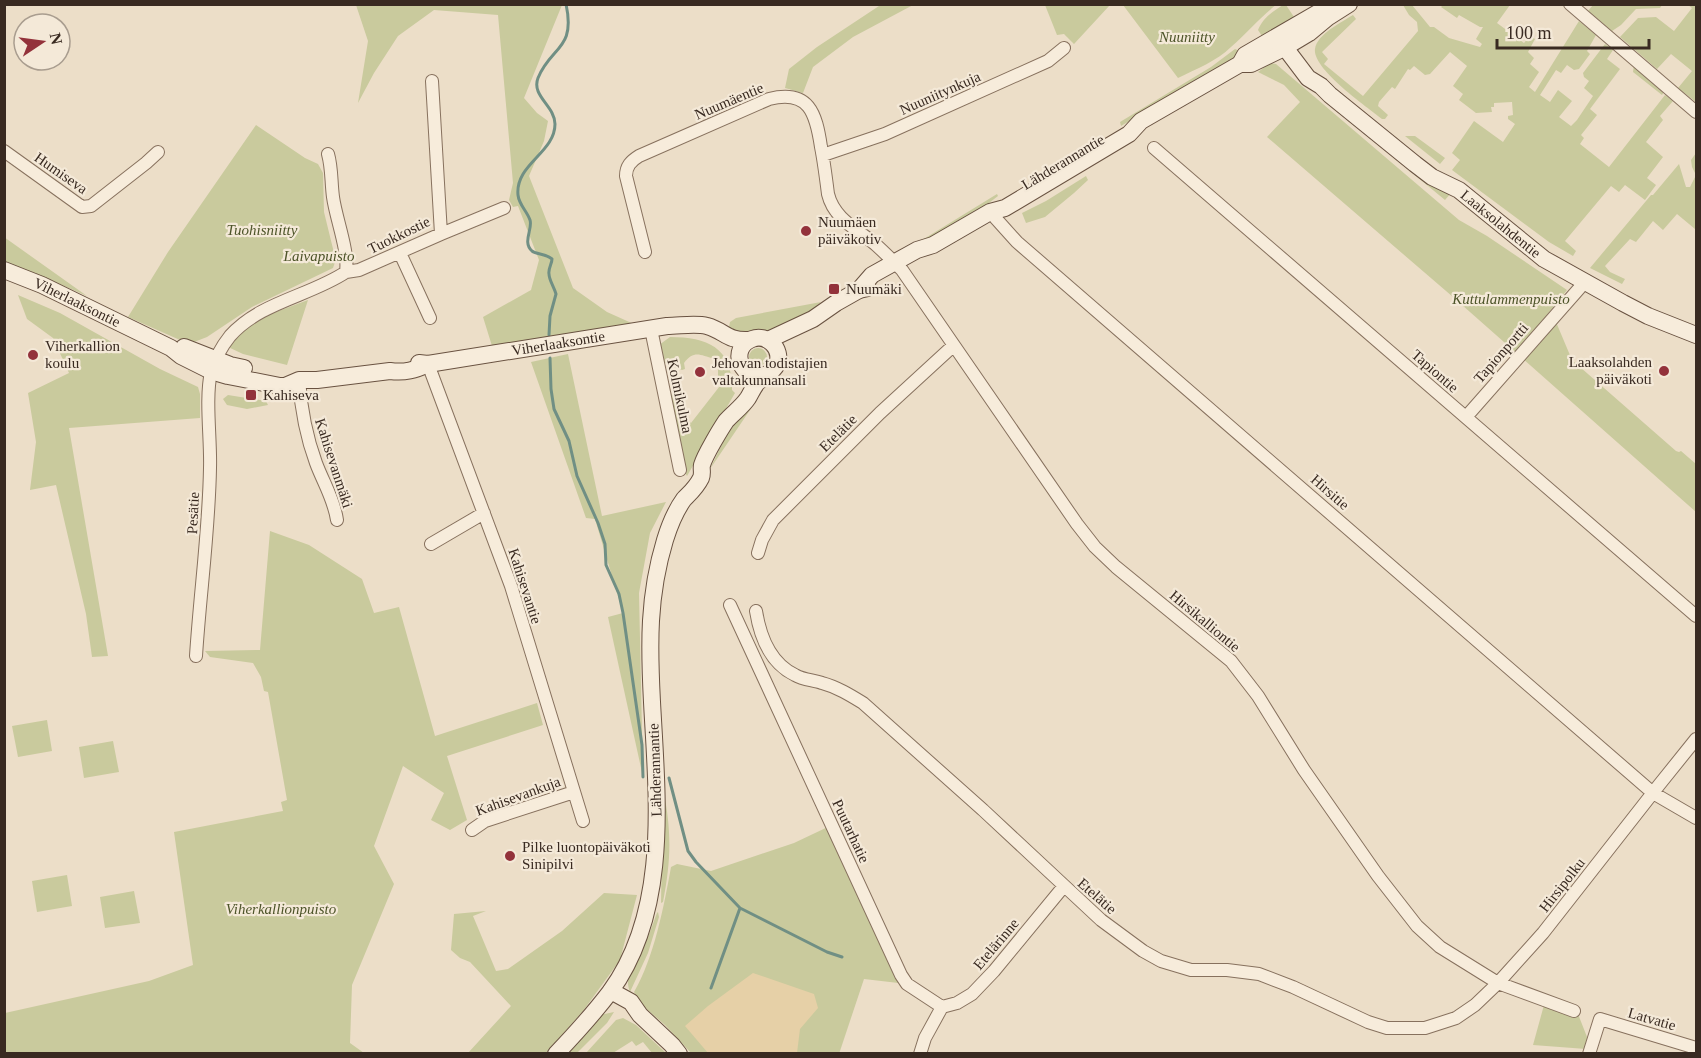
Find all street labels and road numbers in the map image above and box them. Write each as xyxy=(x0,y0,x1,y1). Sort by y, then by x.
street label: Nuuniitynkuja xyxy=(897,68,983,118)
street label: Nuumäentie xyxy=(692,79,766,123)
street label: Lähderannantie xyxy=(1019,131,1107,193)
street label: Humiseva xyxy=(31,149,91,197)
street label: Laaksolahdentie xyxy=(1458,187,1544,261)
street label: Tuokkostie xyxy=(365,213,433,257)
street label: Viherlaaksontie xyxy=(32,275,123,330)
street label: Tapionportti xyxy=(1471,320,1531,386)
street label: Viherlaaksontie xyxy=(511,328,606,359)
street label: Tapiontie xyxy=(1408,346,1462,396)
street label: Kolmikulma xyxy=(664,357,696,435)
street label: Etelätie xyxy=(816,411,860,455)
street label: Kahisevanmäki xyxy=(312,416,356,510)
street label: Hirsitie xyxy=(1308,471,1352,513)
street label: Pesätie xyxy=(184,491,202,535)
street label: Kahisevantie xyxy=(505,546,545,626)
street label: Hirsikalliontie xyxy=(1167,587,1244,655)
street label: Lähderannantie xyxy=(645,723,665,817)
street label: Kahisevankuja xyxy=(473,773,563,819)
street label: Puutarhatie xyxy=(829,797,873,866)
street label: Hirsipolku xyxy=(1536,854,1588,915)
street label: Etelätie xyxy=(1074,875,1120,917)
street label: Etelärinne xyxy=(970,915,1022,973)
street label: Latvatie xyxy=(1626,1005,1678,1034)

